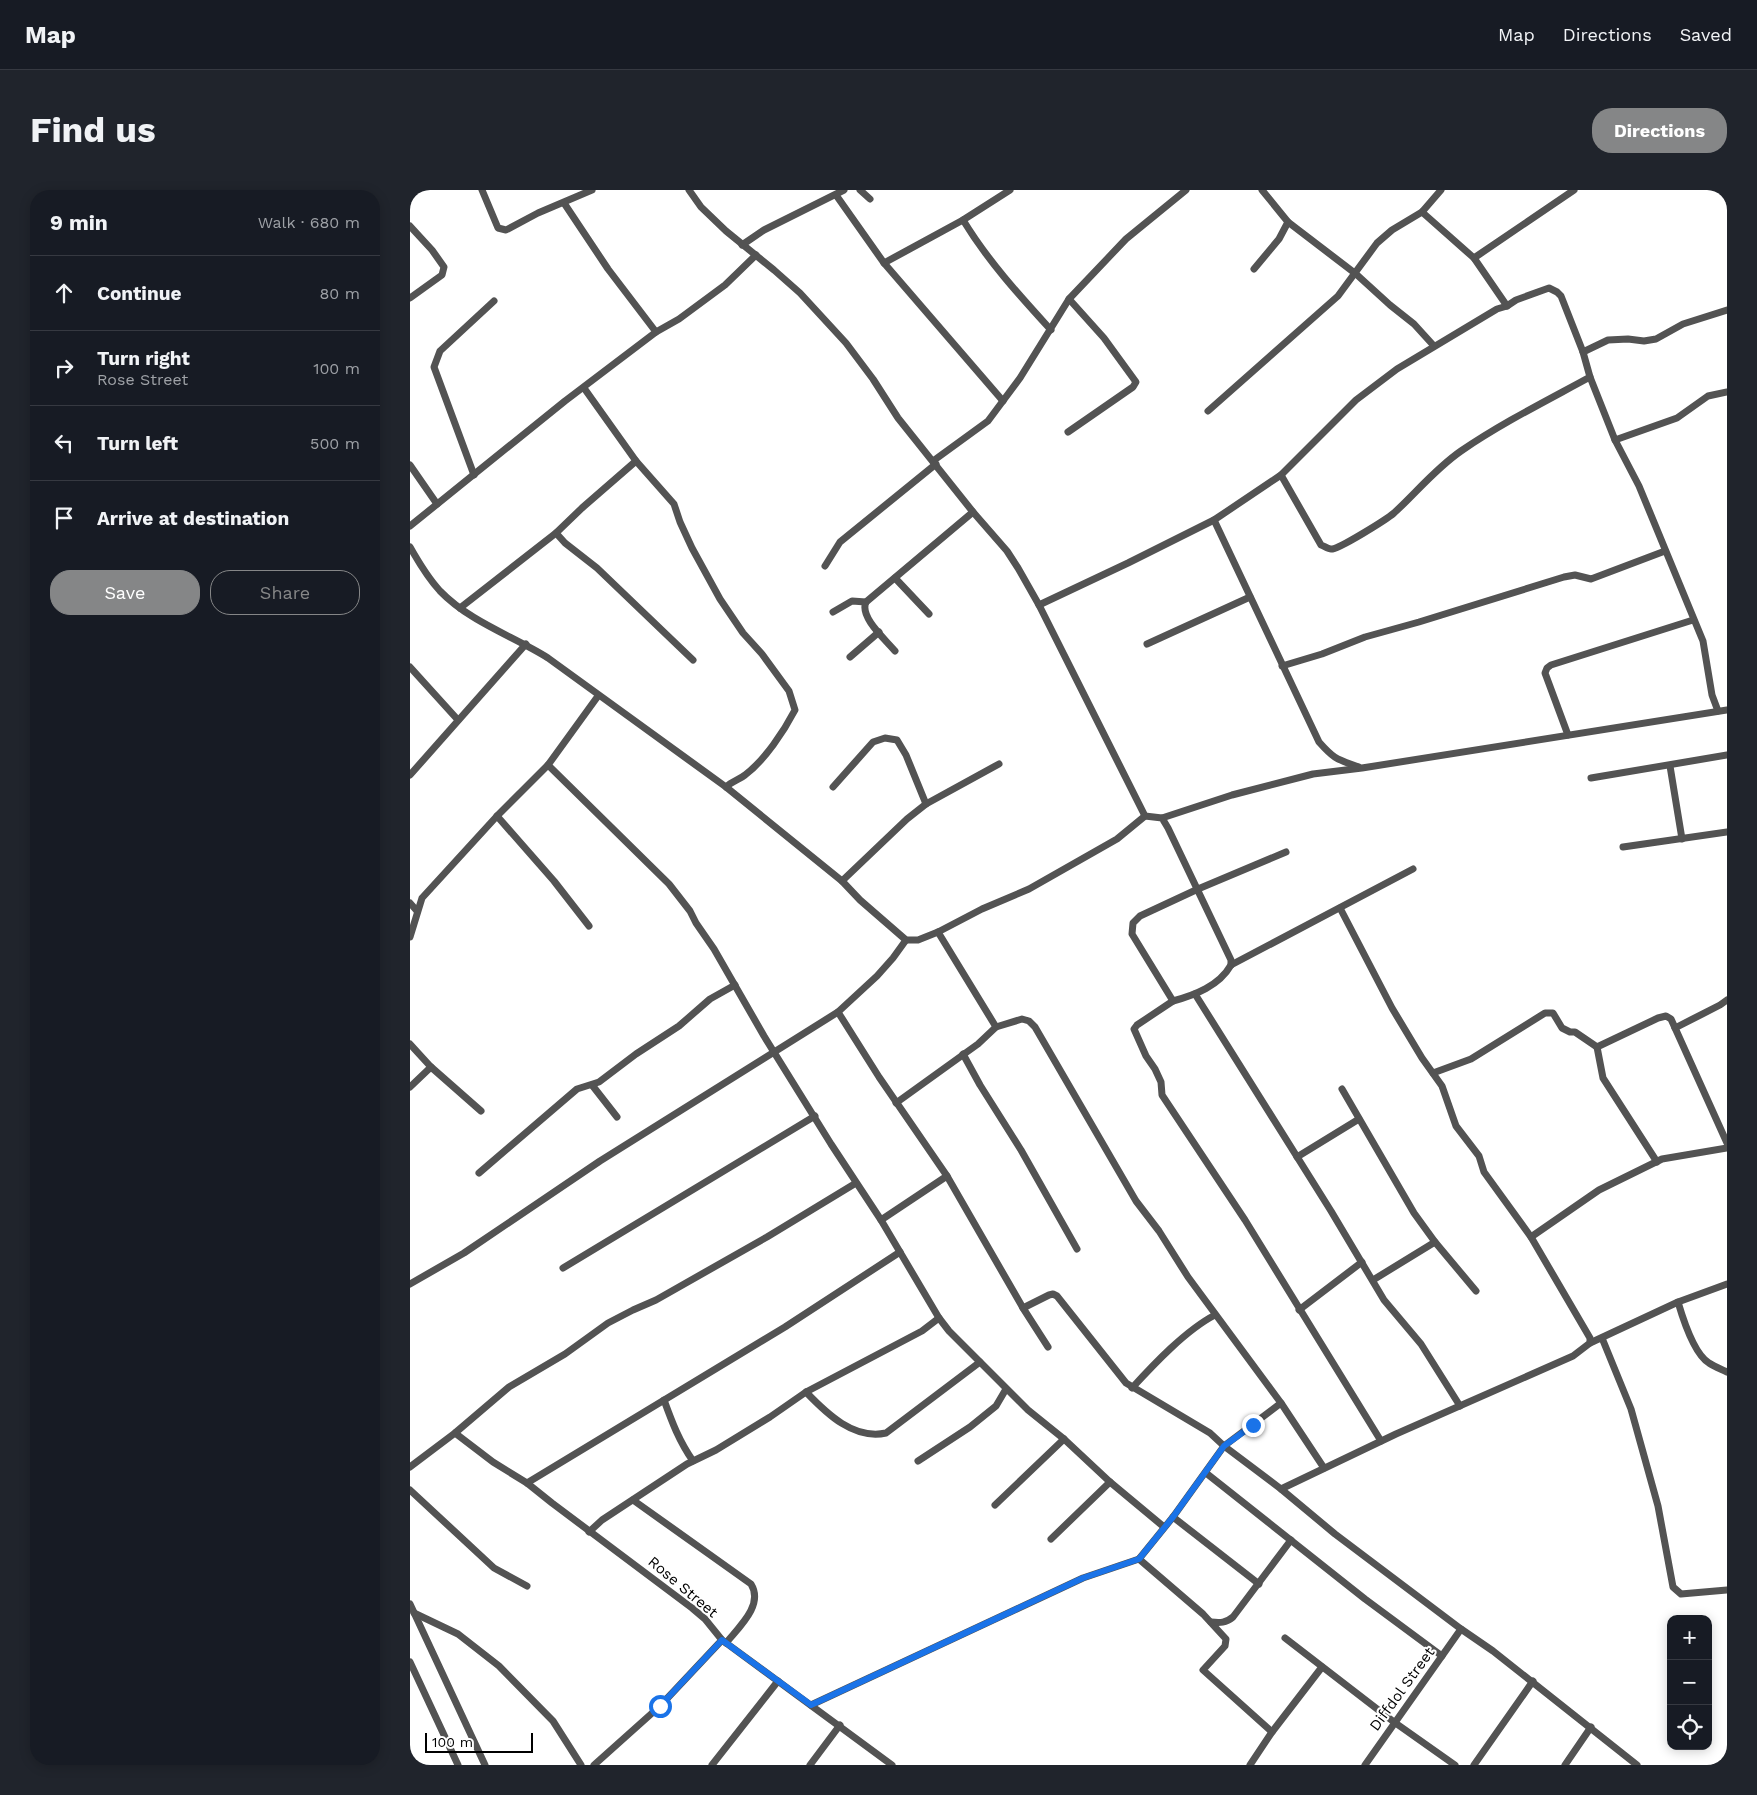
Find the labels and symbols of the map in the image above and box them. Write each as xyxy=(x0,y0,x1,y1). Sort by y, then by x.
route end xyxy=(1242,1414,1265,1437)
street label: Rose Street xyxy=(644,1553,722,1622)
street label: Diffdol Street xyxy=(1366,1643,1439,1734)
route start xyxy=(649,1695,672,1718)
scale bar xyxy=(425,1730,532,1753)

